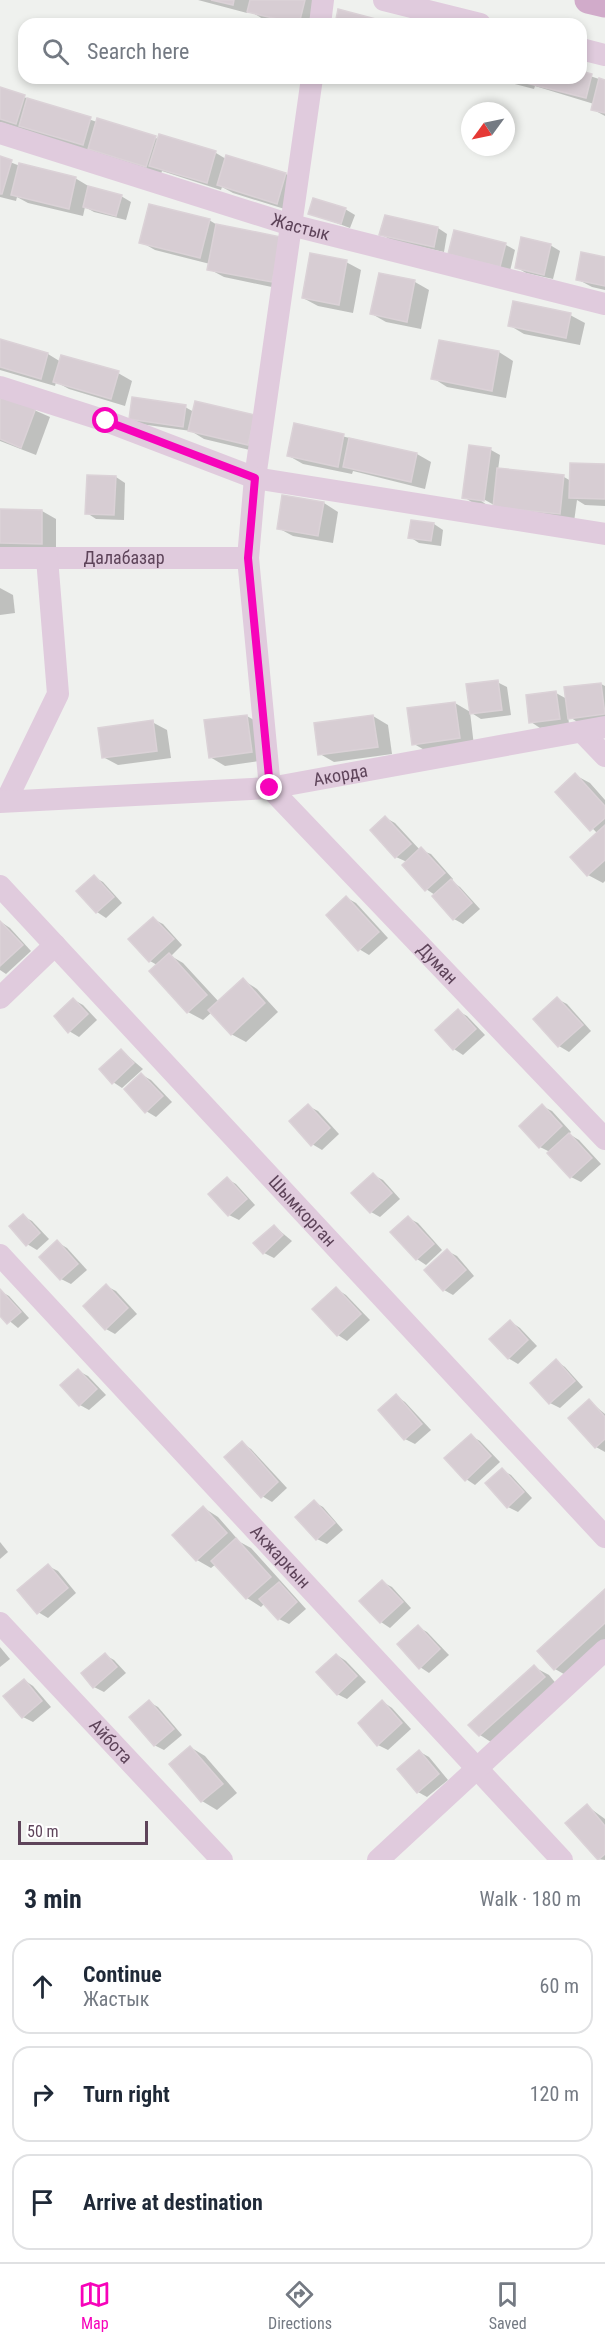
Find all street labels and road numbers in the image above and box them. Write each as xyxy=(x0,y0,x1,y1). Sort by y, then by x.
street label: Жастык xyxy=(269,208,333,244)
street label: Далабазар xyxy=(83,547,165,568)
street label: Акорда xyxy=(311,759,369,790)
street label: Думан xyxy=(413,938,462,988)
street label: Шымкорган xyxy=(264,1171,341,1251)
street label: Акжаркын xyxy=(246,1521,315,1592)
street label: Айбота xyxy=(85,1714,137,1768)

